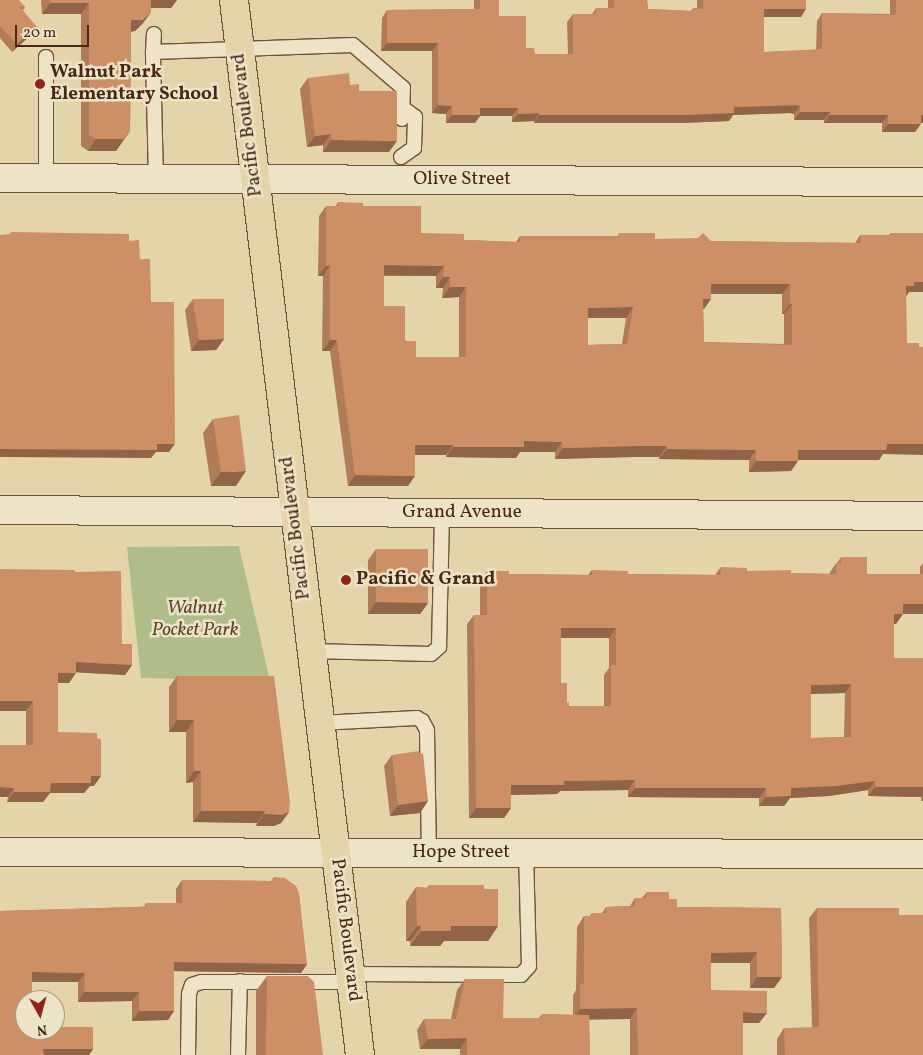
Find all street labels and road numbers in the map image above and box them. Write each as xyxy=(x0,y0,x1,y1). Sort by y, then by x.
street label: Pacific Boulevard xyxy=(228,52,268,198)
street label: Olive Street xyxy=(413,169,511,191)
street label: Pacific Boulevard xyxy=(276,455,316,601)
street label: Grand Avenue xyxy=(402,502,522,524)
street label: Hope Street xyxy=(412,842,510,864)
street label: Pacific Boulevard xyxy=(325,857,365,1003)

